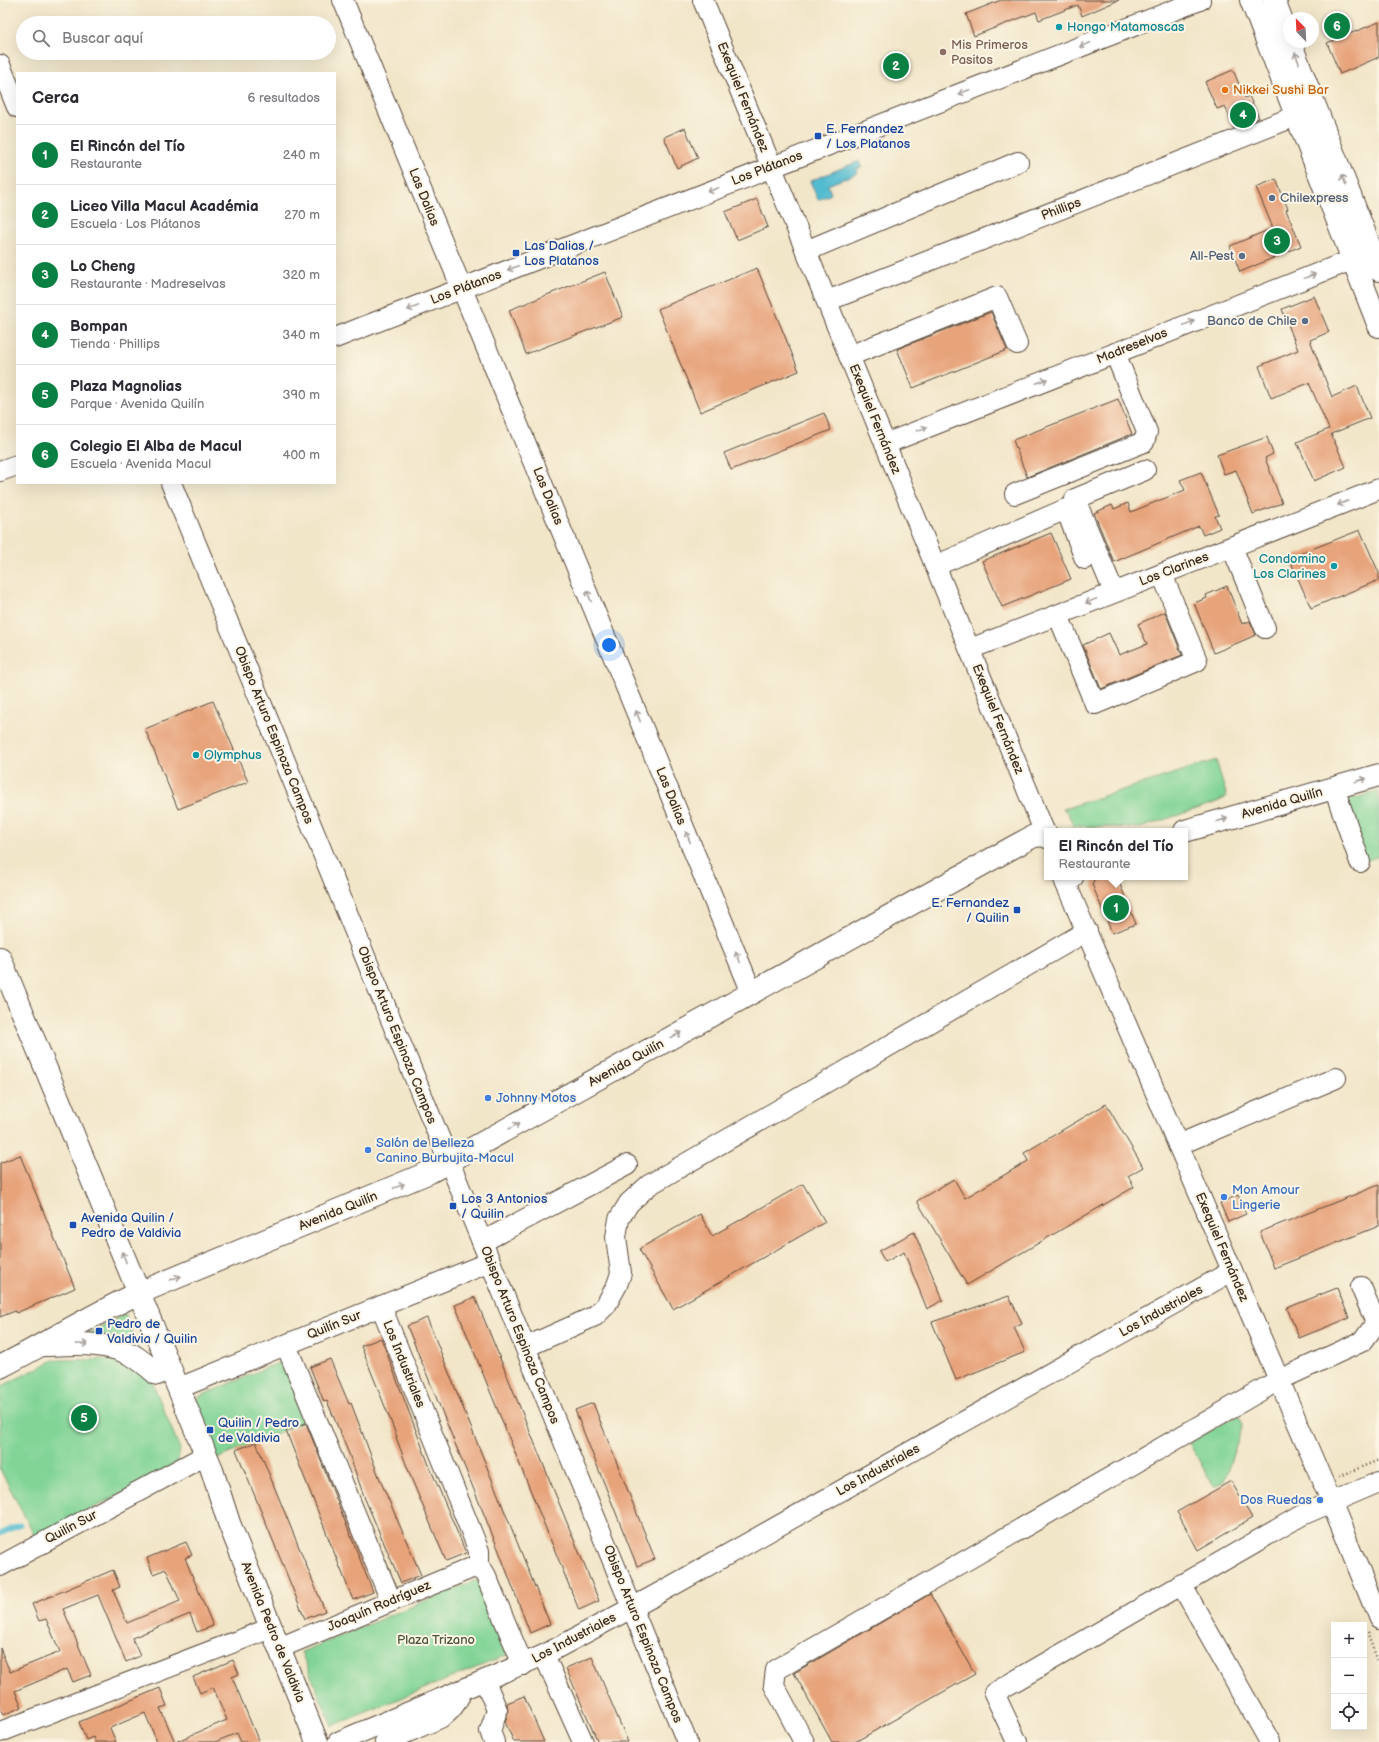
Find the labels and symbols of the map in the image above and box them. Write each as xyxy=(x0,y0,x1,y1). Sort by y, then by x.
pin: 6 xyxy=(1324,11,1350,41)
north arrow xyxy=(1283,12,1319,48)
place label: Hongo Matamoscas xyxy=(1067,19,1185,35)
marker: Hongo Matamoscas xyxy=(1054,22,1064,32)
place label: Mis Primeros Pasitos xyxy=(951,37,1028,68)
street label: Exequiel Fernández xyxy=(714,40,773,155)
one-way arrow xyxy=(1080,41,1092,49)
marker: Mis Primeros Pasitos xyxy=(938,47,948,57)
pin: 2 xyxy=(883,51,909,81)
one-way arrow xyxy=(1292,53,1300,65)
place label: Nikkei Sushi Bar xyxy=(1233,82,1329,98)
marker: Nikkei Sushi Bar xyxy=(1220,85,1230,95)
one-way arrow xyxy=(959,88,971,96)
pin: 4 xyxy=(1230,100,1256,130)
place label: E. Fernandez / Los Platanos xyxy=(826,121,911,152)
marker: E. Fernandez / Los Platanos xyxy=(813,131,823,141)
street label: Los Plátanos xyxy=(729,147,805,189)
street label: Las Dalias xyxy=(405,166,443,229)
one-way arrow xyxy=(1339,174,1347,186)
one-way arrow xyxy=(707,186,719,194)
place label: Chilexpress xyxy=(1280,190,1349,206)
marker: Chilexpress xyxy=(1267,193,1277,203)
street label: Phillips xyxy=(1039,194,1084,224)
pin: 3 xyxy=(1264,226,1290,256)
place label: Las Dalias / Los Platanos xyxy=(524,238,599,269)
marker: Las Dalias / Los Platanos xyxy=(511,248,521,258)
place label: All-Pest xyxy=(1190,248,1234,264)
marker: All-Pest xyxy=(1237,251,1247,261)
one-way arrow xyxy=(508,265,520,272)
street label: Los Plátanos xyxy=(428,266,504,308)
one-way arrow xyxy=(1304,271,1316,279)
one-way arrow xyxy=(407,304,419,312)
place label: Banco de Chile xyxy=(1207,313,1297,329)
marker: Banco de Chile xyxy=(1300,316,1310,326)
one-way arrow xyxy=(1183,319,1195,327)
street label: Madreselvas xyxy=(1094,324,1170,367)
street label: Exequiel Fernández xyxy=(846,362,905,477)
one-way arrow xyxy=(1036,377,1048,385)
one-way arrow xyxy=(915,425,927,433)
street label: Las Dalias xyxy=(529,465,567,528)
one-way arrow xyxy=(1337,500,1349,508)
street label: Los Clarines xyxy=(1137,548,1211,590)
place label: Condomino Los Clarines xyxy=(1253,551,1327,582)
marker: Condomino Los Clarines xyxy=(1329,561,1339,571)
one-way arrow xyxy=(585,591,592,603)
one-way arrow xyxy=(1086,598,1098,606)
your location xyxy=(599,635,619,655)
street label: Obispo Arturo Espinoza Campos xyxy=(231,644,317,827)
street label: Exequiel Fernández xyxy=(969,662,1028,777)
one-way arrow xyxy=(634,711,642,723)
place label: Olymphus xyxy=(204,747,262,763)
marker: Olymphus xyxy=(191,750,201,760)
street label: Las Dalias xyxy=(652,765,690,828)
one-way arrow xyxy=(1354,776,1367,783)
street label: Avenida Quilín xyxy=(1240,784,1324,822)
one-way arrow xyxy=(1216,816,1229,823)
one-way arrow xyxy=(684,831,691,843)
pin: 1 xyxy=(1103,893,1129,923)
place label: E. Fernandez / Quilin xyxy=(931,895,1010,926)
marker: E. Fernandez / Quilin xyxy=(1012,905,1022,915)
street label: Obispo Arturo Espinoza Campos xyxy=(354,944,440,1127)
one-way arrow xyxy=(733,951,741,963)
one-way arrow xyxy=(670,1031,682,1039)
street label: Avenida Quilín xyxy=(585,1036,667,1090)
place label: Johnny Motos xyxy=(496,1090,577,1106)
marker: Johnny Motos xyxy=(483,1093,493,1103)
one-way arrow xyxy=(508,1121,520,1129)
place label: Salón de Belleza Canino Burbujita-Macul xyxy=(376,1135,514,1166)
marker: Salón de Belleza Canino Burbujita-Macul xyxy=(363,1145,373,1155)
one-way arrow xyxy=(392,1181,404,1189)
place label: Mon Amour Lingerie xyxy=(1232,1182,1300,1213)
street label: Avenida Quilín xyxy=(296,1188,380,1234)
street label: Exequiel Fernández xyxy=(1192,1190,1253,1305)
place label: Los 3 Antonios / Quilin xyxy=(461,1191,548,1222)
marker: Mon Amour Lingerie xyxy=(1219,1192,1229,1202)
marker: Los 3 Antonios / Quilin xyxy=(448,1201,458,1211)
place label: Avenida Quilin / Pedro de Valdivia xyxy=(81,1210,181,1241)
marker: Avenida Quilin / Pedro de Valdivia xyxy=(68,1220,78,1230)
street label: Obispo Arturo Espinoza Campos xyxy=(477,1244,563,1427)
one-way arrow xyxy=(120,1252,127,1264)
one-way arrow xyxy=(169,1274,181,1282)
street label: Los Industriales xyxy=(1116,1281,1206,1341)
street label: Quilín Sur xyxy=(305,1307,364,1343)
place label: Pedro de Valdivia / Quilin xyxy=(107,1316,197,1347)
street label: Los Industriales xyxy=(379,1318,429,1411)
marker: Pedro de Valdivia / Quilin xyxy=(94,1326,104,1336)
one-way arrow xyxy=(75,1340,88,1348)
pin: 5 xyxy=(71,1403,97,1433)
place label: Quilin / Pedro de Valdivia xyxy=(218,1415,299,1446)
marker: Quilin / Pedro de Valdivia xyxy=(205,1425,215,1435)
street label: Los Industriales xyxy=(833,1440,923,1500)
place label: Dos Ruedas xyxy=(1240,1492,1313,1508)
marker: Dos Ruedas xyxy=(1315,1495,1325,1505)
street label: Quilín Sur xyxy=(42,1506,100,1547)
street label: Obispo Arturo Espinoza Campos xyxy=(600,1543,686,1726)
street label: Avenida Pedro de Valdivia xyxy=(237,1559,309,1705)
street label: Joaquín Rodríguez xyxy=(325,1577,434,1635)
street label: Los Industriales xyxy=(529,1609,619,1667)
park label: Plaza Trizano xyxy=(397,1632,475,1648)

